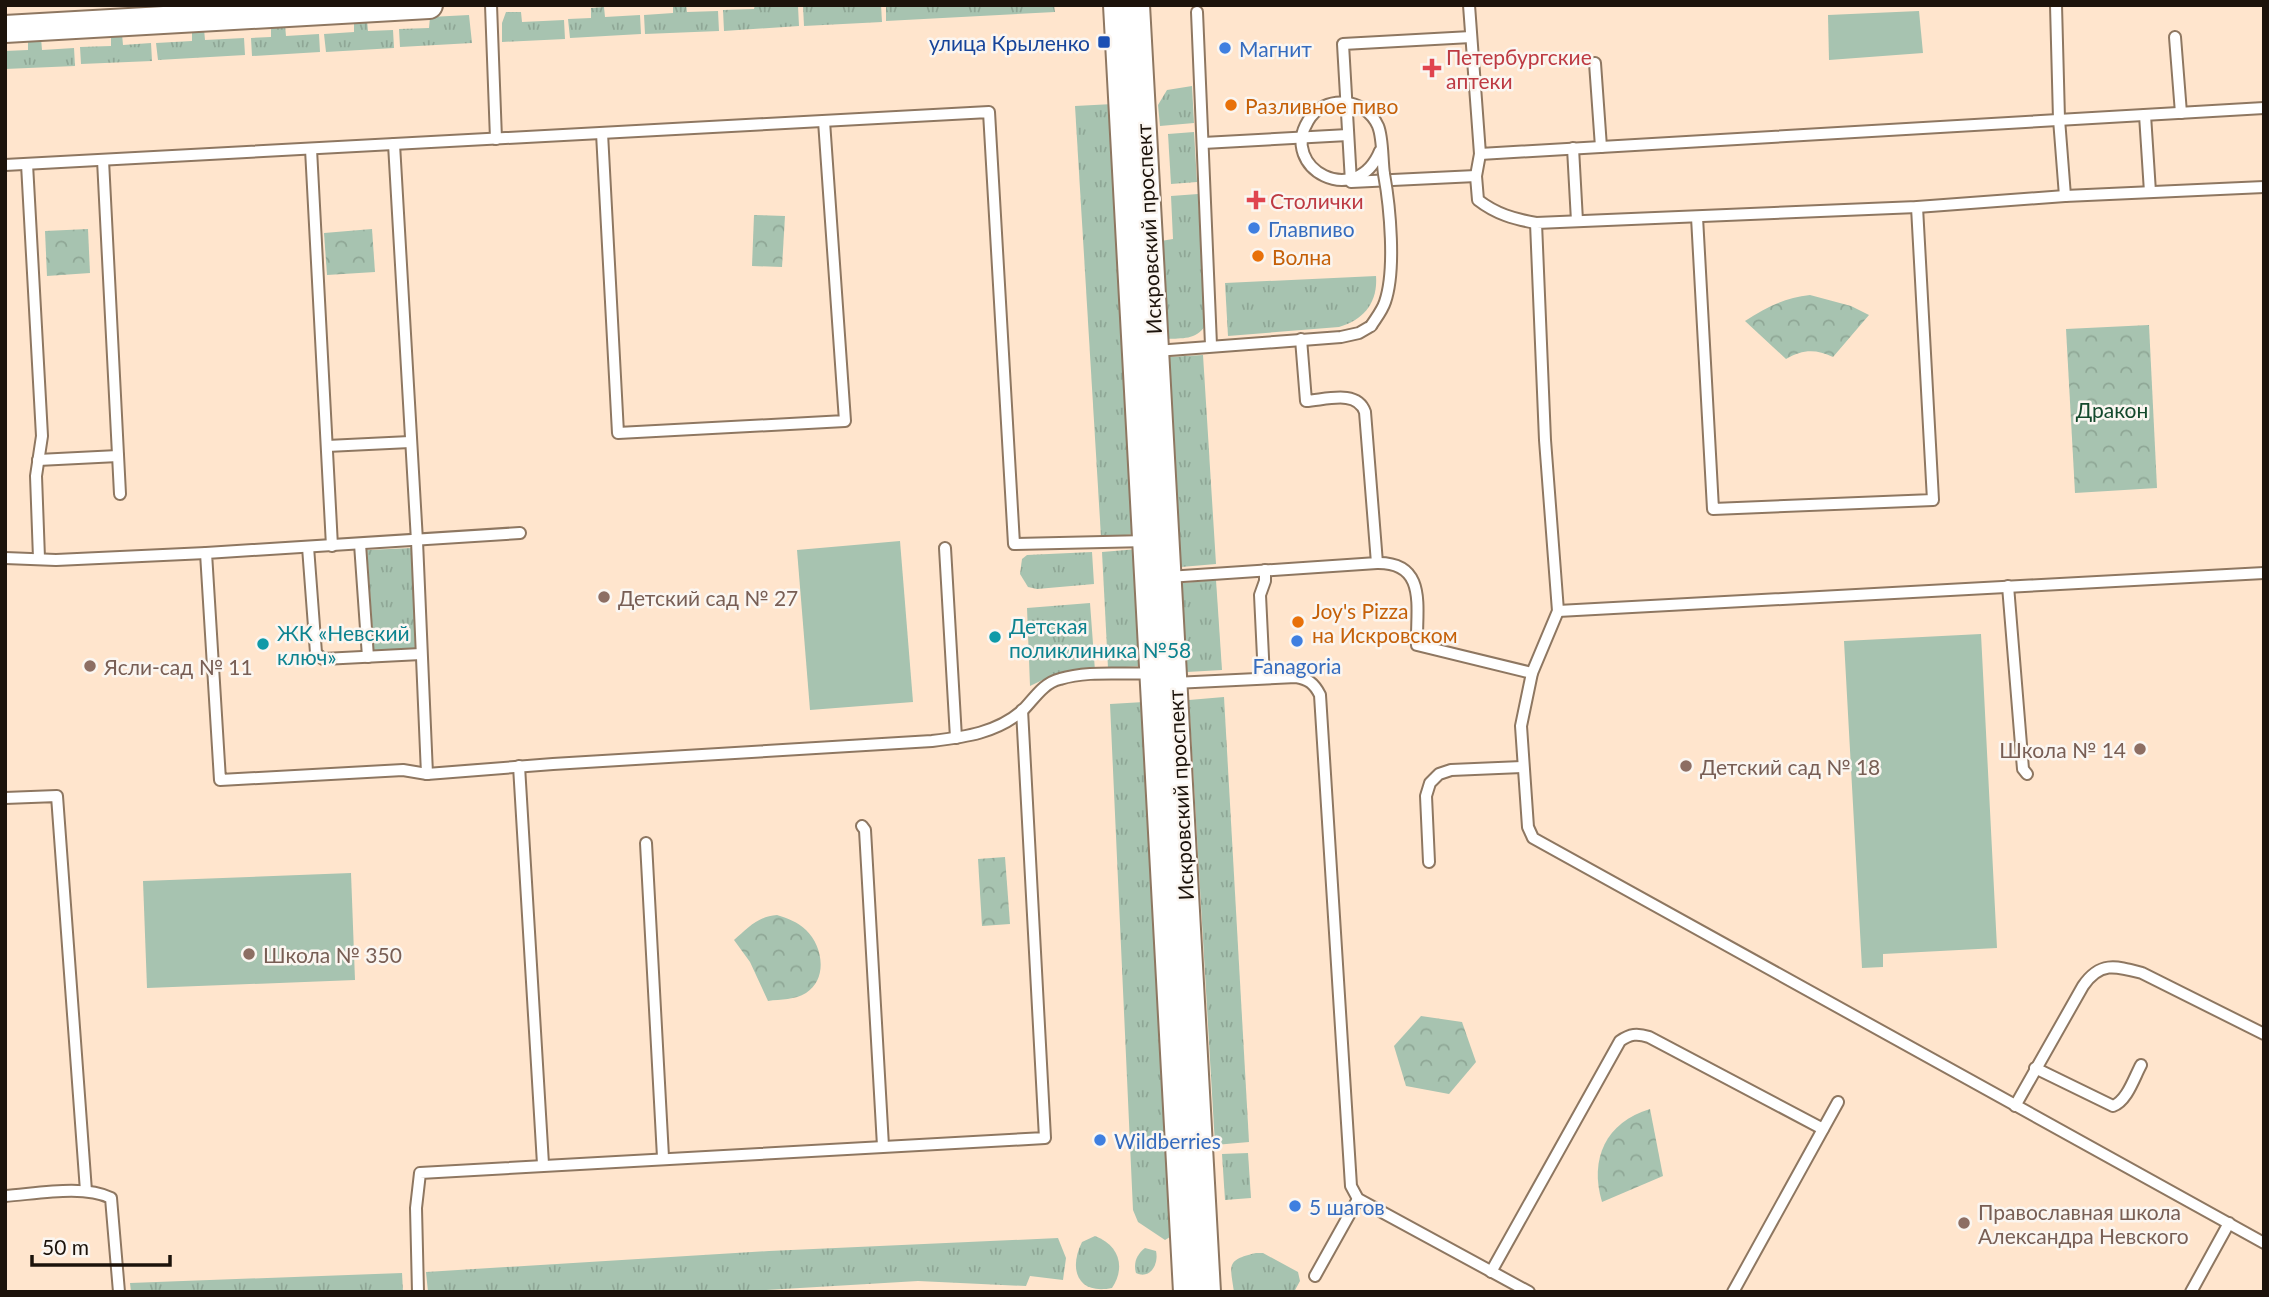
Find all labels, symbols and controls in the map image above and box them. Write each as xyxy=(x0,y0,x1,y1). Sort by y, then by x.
place label: улица Крыленко xyxy=(929,30,1090,55)
marker: улица Крыленко xyxy=(1096,34,1112,50)
place label: Магнит xyxy=(1239,36,1312,61)
marker: Магнит xyxy=(1217,40,1233,56)
place label: Петербургские аптеки xyxy=(1446,44,1592,93)
marker: Петербургские аптеки xyxy=(1424,60,1440,76)
place label: Разливное пиво xyxy=(1245,93,1398,118)
marker: Разливное пиво xyxy=(1223,97,1239,113)
street label: Искровский проспект xyxy=(1130,123,1166,335)
place label: Столички xyxy=(1270,188,1364,213)
marker: Столички xyxy=(1248,192,1264,208)
place label: Главпиво xyxy=(1268,216,1355,241)
marker: Главпиво xyxy=(1246,220,1262,236)
place label: Волна xyxy=(1272,244,1332,269)
marker: Волна xyxy=(1250,248,1266,264)
park label: Дракон xyxy=(2076,397,2148,422)
place label: Детский сад № 27 xyxy=(618,585,798,610)
marker: Детский сад № 27 xyxy=(596,589,612,605)
place label: Joy's Pizza на Искровском xyxy=(1312,598,1458,647)
place label: Детская поликлиника №58 xyxy=(1009,613,1191,662)
marker: Joy's Pizza на Искровском xyxy=(1290,614,1306,630)
place label: ЖК «Невский ключ» xyxy=(277,620,410,669)
marker: Детская поликлиника №58 xyxy=(987,629,1003,645)
marker: Fanagoria xyxy=(1289,633,1305,649)
marker: ЖК «Невский ключ» xyxy=(255,636,271,652)
place label: Fanagoria xyxy=(1253,653,1341,678)
place label: Ясли-сад № 11 xyxy=(103,654,253,679)
marker: Ясли-сад № 11 xyxy=(82,658,98,674)
street label: Искровский проспект xyxy=(1162,689,1198,901)
place label: Школа № 14 xyxy=(1999,737,2126,762)
marker: Школа № 14 xyxy=(2132,741,2148,757)
place label: Детский сад № 18 xyxy=(1700,754,1880,779)
marker: Детский сад № 18 xyxy=(1678,758,1694,774)
place label: Школа № 350 xyxy=(263,942,402,967)
marker: Школа № 350 xyxy=(241,946,257,962)
place label: Wildberries xyxy=(1114,1128,1221,1153)
marker: Wildberries xyxy=(1092,1132,1108,1148)
place label: 5 шагов xyxy=(1309,1194,1385,1219)
marker: 5 шагов xyxy=(1287,1198,1303,1214)
place label: Православная школа Александра Невского xyxy=(1978,1199,2189,1248)
marker: Православная школа Александра Невского xyxy=(1956,1215,1972,1231)
scale bar xyxy=(32,1224,170,1268)
text: 50 m xyxy=(42,1234,89,1259)

